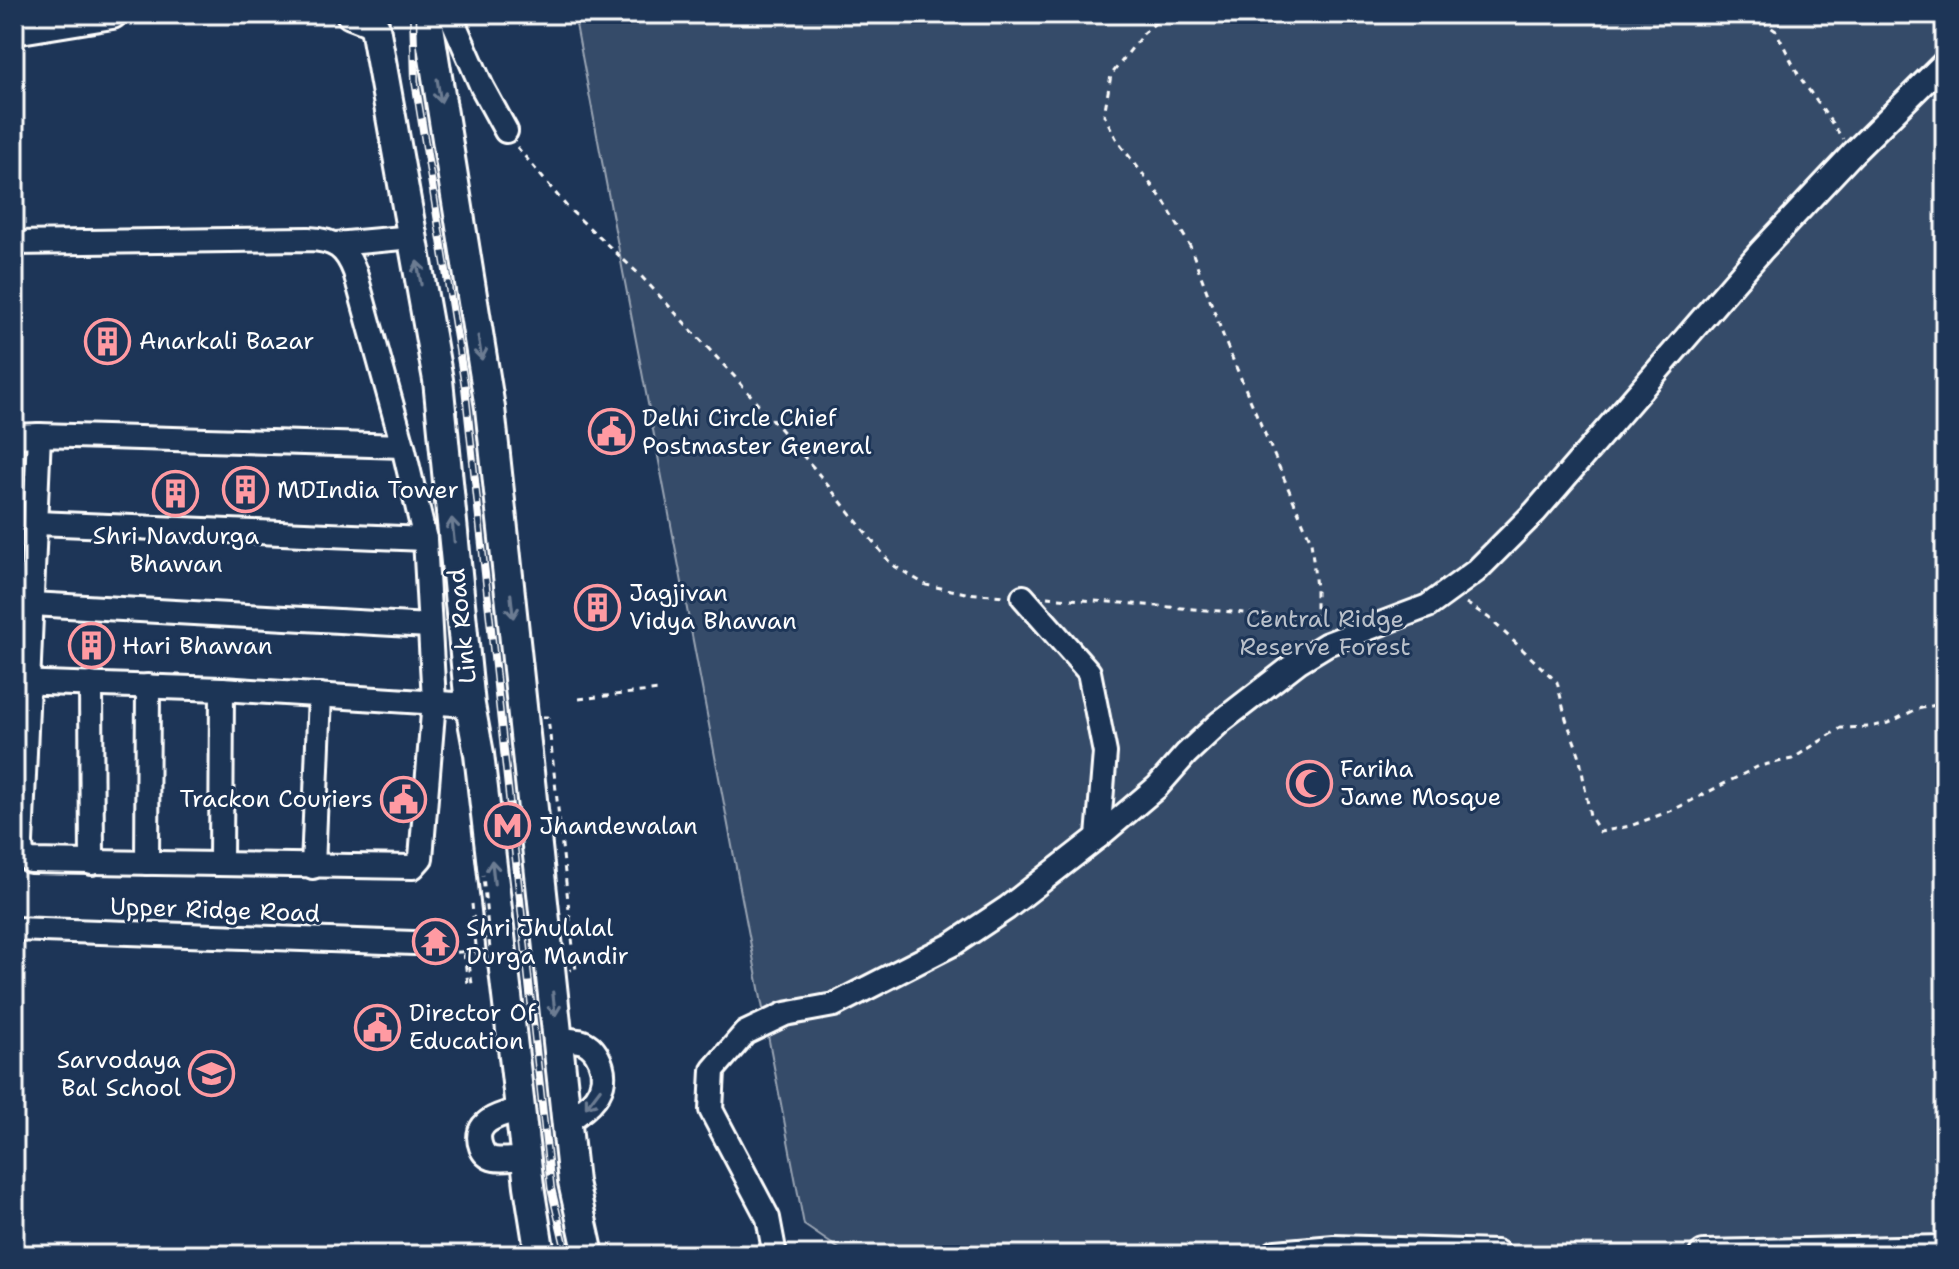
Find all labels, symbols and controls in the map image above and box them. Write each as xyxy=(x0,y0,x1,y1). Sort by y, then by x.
one-way arrow xyxy=(432,78,447,103)
one-way arrow xyxy=(411,261,426,286)
building icon: Anarkali Bazar xyxy=(84,317,132,365)
place label: Anarkali Bazar xyxy=(139,325,314,357)
one-way arrow xyxy=(473,335,488,360)
place label: Delhi Circle Chief Postmaster General xyxy=(642,402,872,462)
public building icon: Delhi Circle Chief Postmaster General xyxy=(587,408,635,456)
building icon: MDIndia Tower xyxy=(222,466,270,514)
building icon: Shri Navdurga Bhawan xyxy=(152,470,200,518)
place label: MDIndia Tower xyxy=(277,474,459,506)
one-way arrow xyxy=(445,517,460,544)
place label: Shri Navdurga Bhawan xyxy=(93,520,259,580)
street label: Link Road xyxy=(440,567,484,685)
place label: Jagjivan Vidya Bhawan xyxy=(629,577,797,637)
building icon: Jagjivan Vidya Bhawan xyxy=(574,583,622,631)
one-way arrow xyxy=(504,592,519,619)
park label: Central Ridge Reserve Forest xyxy=(1239,603,1411,663)
building icon: Hari Bhawan xyxy=(67,622,115,670)
place label: Hari Bhawan xyxy=(122,630,273,662)
place label: Fariha Jame Mosque xyxy=(1340,753,1501,813)
mosque icon: Fariha Jame Mosque xyxy=(1285,759,1333,807)
public building icon: Trackon Couriers xyxy=(380,775,428,823)
place label: Trackon Couriers xyxy=(179,783,373,815)
metro station icon: Jhandewalan xyxy=(484,802,532,850)
place label: Jhandewalan xyxy=(539,810,698,842)
one-way arrow xyxy=(485,860,500,885)
street label: Upper Ridge Road xyxy=(109,890,321,930)
place label: Shri Jhulalal Durga Mandir xyxy=(466,912,629,972)
temple icon: Shri Jhulalal Durga Mandir xyxy=(411,918,459,966)
one-way arrow xyxy=(546,990,561,1017)
place label: Director Of Education xyxy=(409,997,537,1057)
public building icon: Director Of Education xyxy=(354,1003,402,1051)
place label: Sarvodaya Bal School xyxy=(57,1044,182,1104)
school or university icon: Sarvodaya Bal School xyxy=(188,1050,236,1098)
one-way arrow xyxy=(585,1087,602,1108)

